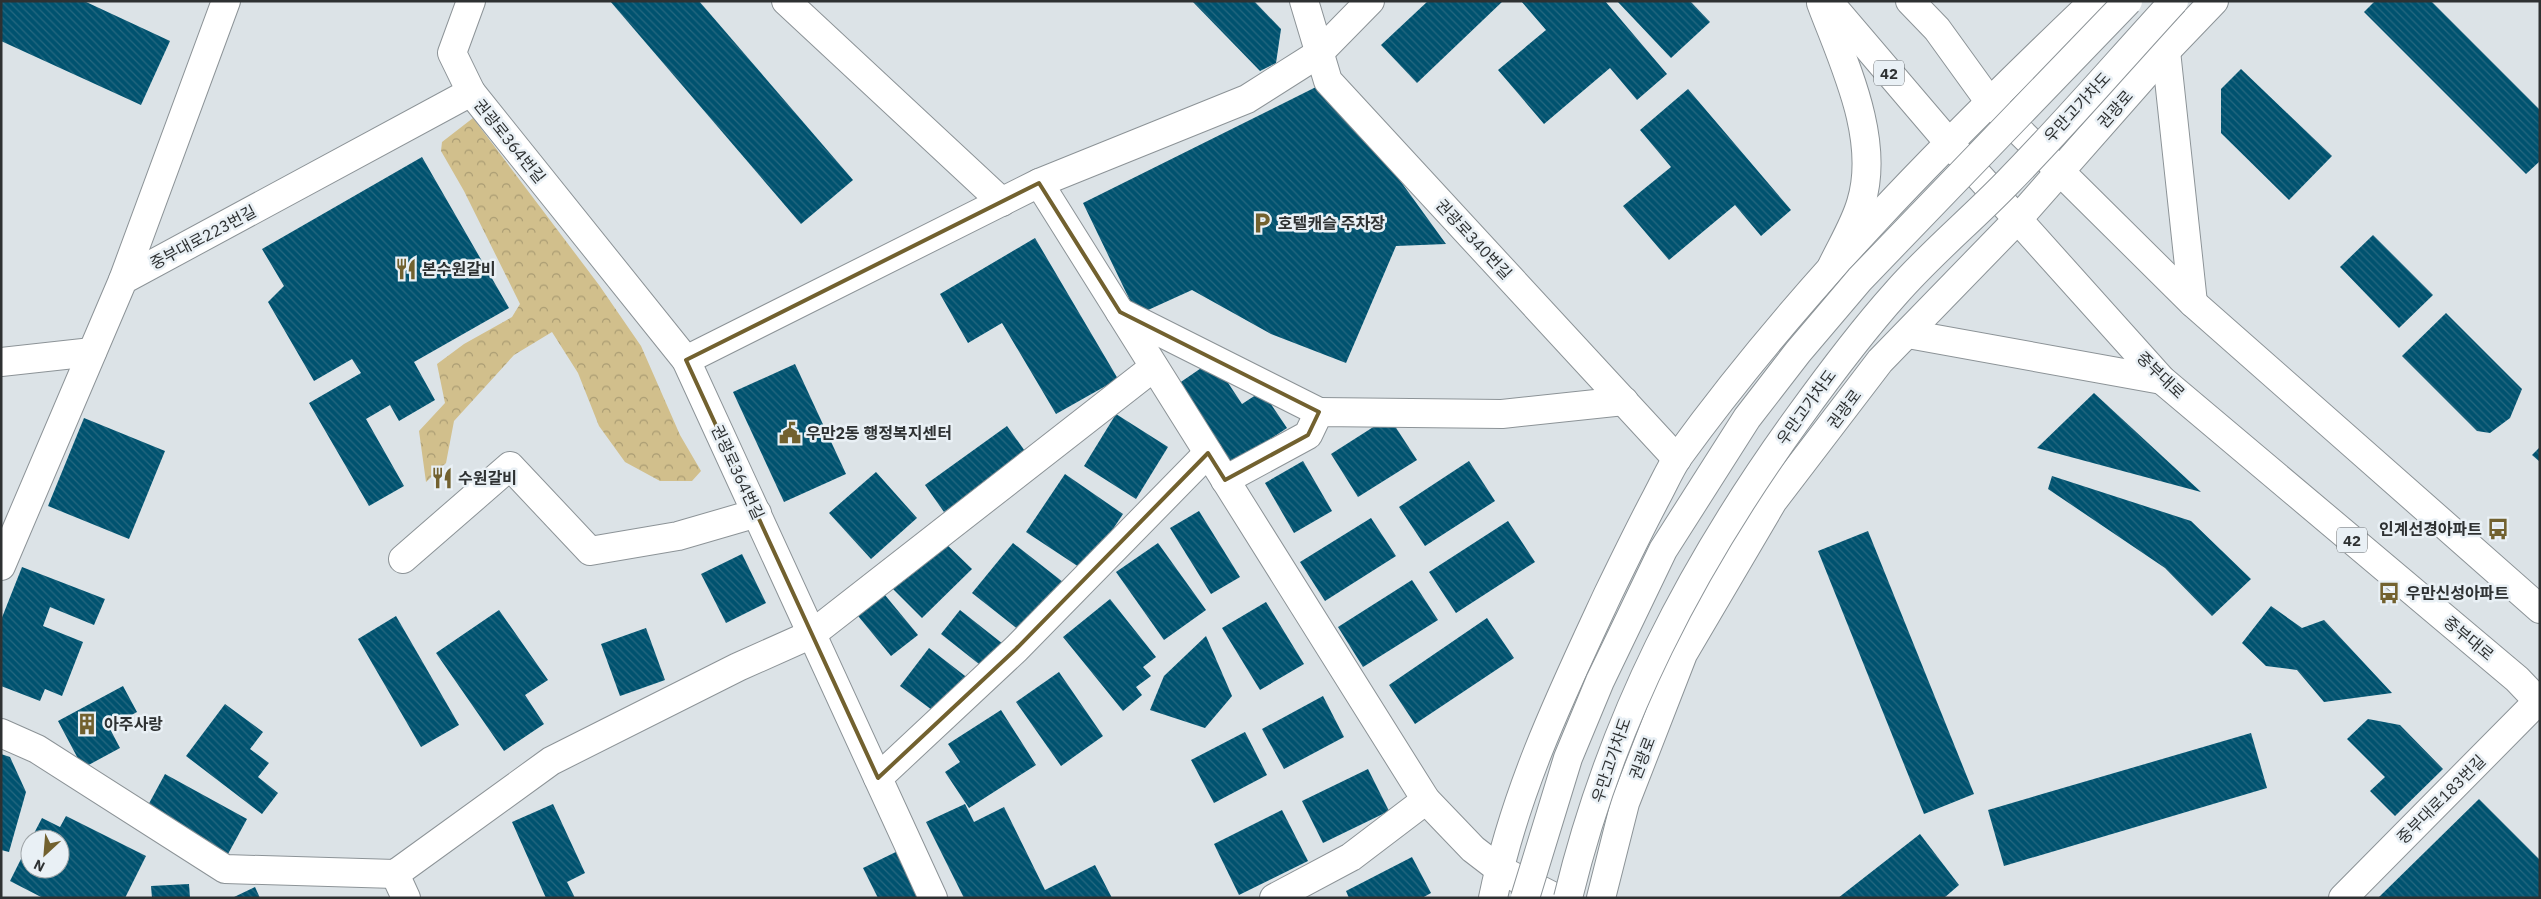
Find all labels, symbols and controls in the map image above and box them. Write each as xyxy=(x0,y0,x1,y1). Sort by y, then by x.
road number: 42 xyxy=(1874,60,1904,86)
street label: 우만고가차도 xyxy=(2040,68,2115,146)
street label: 권광로 xyxy=(2093,86,2137,132)
street label: 권광로364번길 xyxy=(470,95,550,187)
street label: 권광로340번길 xyxy=(1432,195,1516,283)
street label: 중부대로223번길 xyxy=(147,201,259,273)
parking icon: 호텔캐슬 주차장 xyxy=(1249,210,1275,236)
place label: 호텔캐슬 주차장 xyxy=(1278,213,1385,233)
restaurant icon: 본수원갈비 xyxy=(393,256,419,282)
place label: 본수원갈비 xyxy=(422,259,496,279)
street label: 중부대로 xyxy=(2133,347,2189,403)
street label: 우만고가차도 xyxy=(1772,365,1840,449)
street label: 권광로 xyxy=(1823,385,1865,433)
public building icon: 우만2동 행정복지센터 xyxy=(777,420,803,446)
street label: 권광로364번길 xyxy=(707,421,769,523)
place label: 우만2동 행정복지센터 xyxy=(806,423,952,443)
restaurant icon: 수원갈비 xyxy=(429,465,455,491)
place label: 수원갈비 xyxy=(458,468,517,488)
bus stop icon: 인계선경아파트 xyxy=(2485,516,2511,542)
place label: 인계선경아파트 xyxy=(2379,519,2482,539)
road number: 42 xyxy=(2337,528,2367,552)
bus stop icon: 우만신성아파트 xyxy=(2376,580,2402,606)
place label: 우만신성아파트 xyxy=(2406,583,2509,603)
street label: 중부대로 xyxy=(2440,611,2498,665)
building icon: 아주사랑 xyxy=(74,711,100,737)
place label: 아주사랑 xyxy=(104,714,163,734)
street label: 우만고가차도 xyxy=(1587,715,1635,805)
street label: 권광로 xyxy=(1625,734,1659,782)
street label: 중부대로183번길 xyxy=(2393,751,2489,847)
north arrow xyxy=(20,829,70,879)
text: N xyxy=(31,855,48,876)

